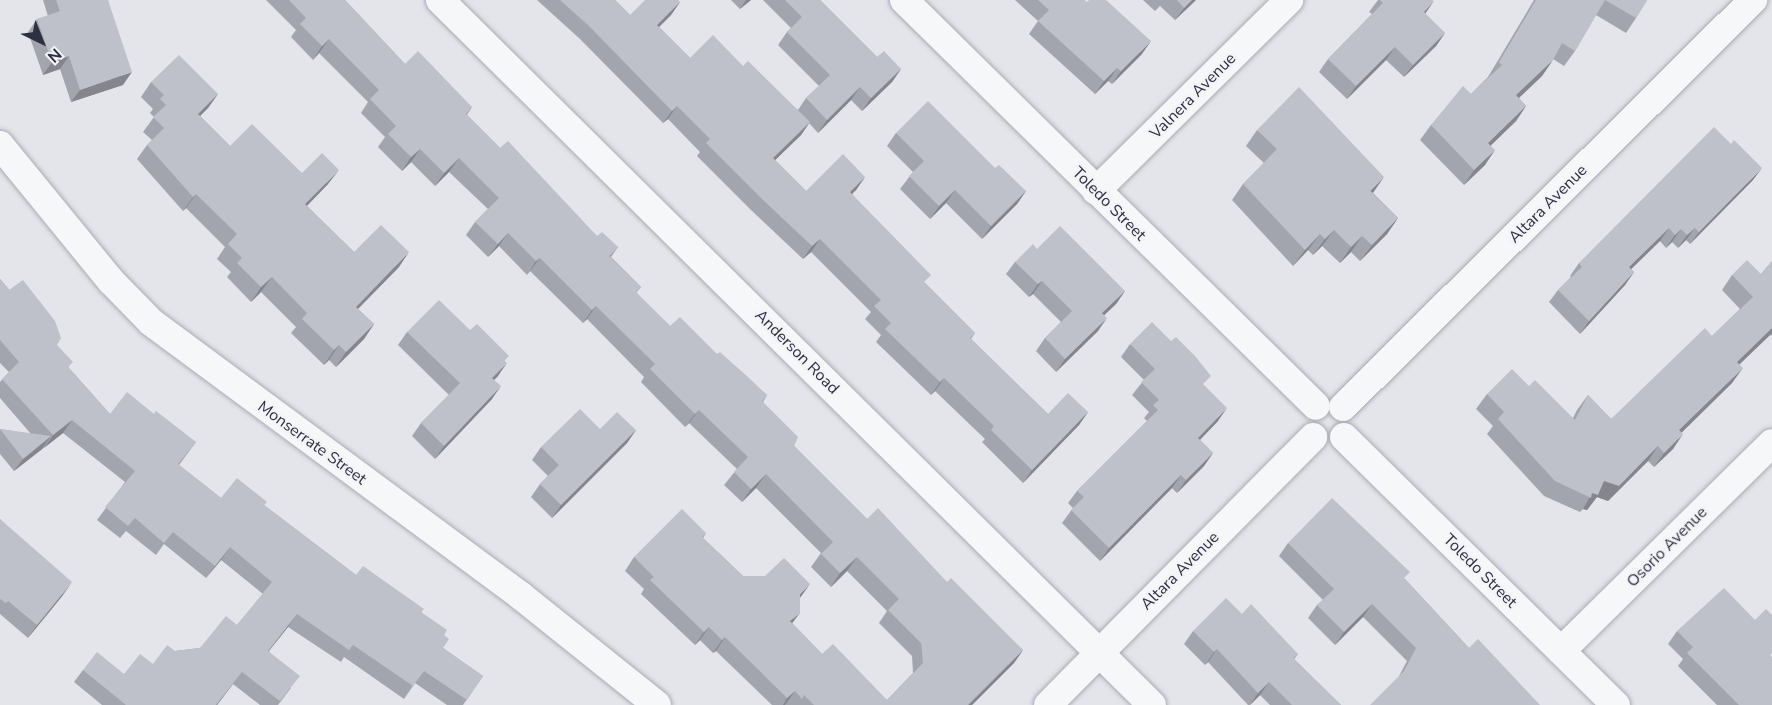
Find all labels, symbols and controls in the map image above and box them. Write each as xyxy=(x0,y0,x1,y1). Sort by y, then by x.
north arrow xyxy=(12,12,72,72)
text: N xyxy=(42,43,66,67)
street label: Valnera Avenue xyxy=(1146,49,1240,143)
street label: Altara Avenue xyxy=(1505,161,1591,247)
street label: Toledo Street xyxy=(1068,163,1150,245)
street label: Anderson Road xyxy=(751,306,843,398)
street label: Monserrate Street xyxy=(254,397,370,489)
street label: Osorio Avenue xyxy=(1623,503,1711,591)
street label: Altara Avenue xyxy=(1137,528,1223,614)
street label: Toledo Street xyxy=(1439,530,1521,612)

